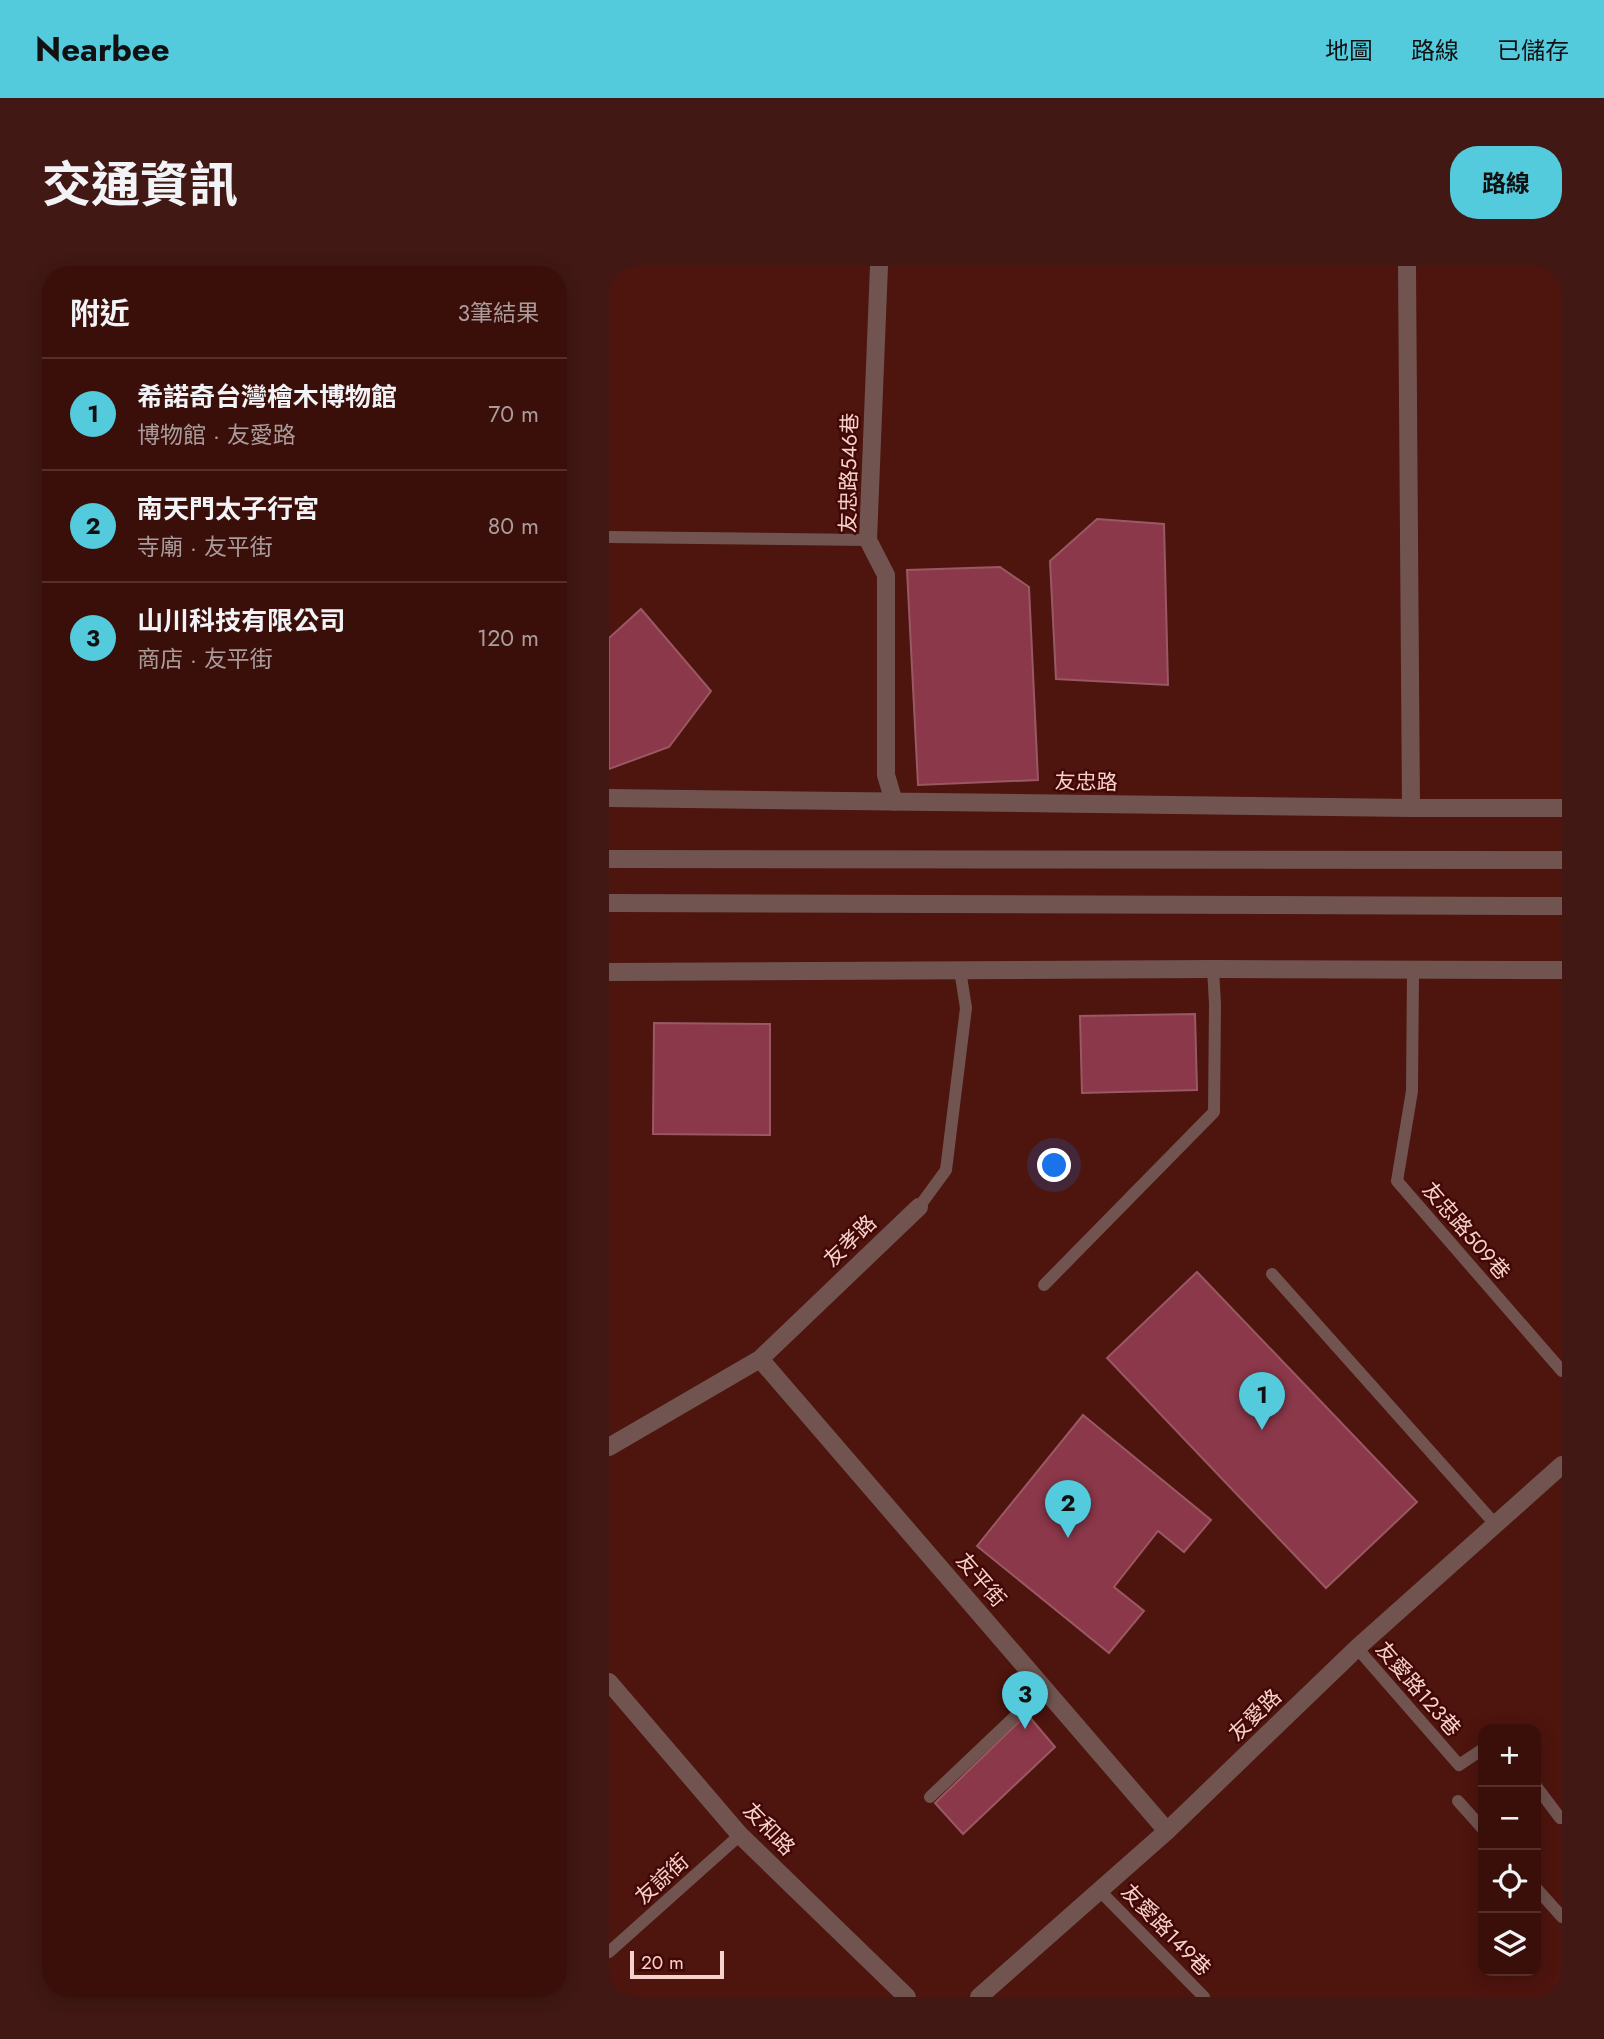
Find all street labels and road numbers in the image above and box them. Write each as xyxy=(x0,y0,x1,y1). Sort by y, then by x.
street label: 友忠路546巷 xyxy=(833,413,865,533)
street label: 友忠路 xyxy=(1054,766,1118,798)
street label: 友忠路509巷 xyxy=(1415,1176,1517,1286)
street label: 友孝路 xyxy=(817,1208,883,1274)
street label: 友平街 xyxy=(949,1546,1013,1614)
street label: 友愛路123巷 xyxy=(1368,1635,1468,1743)
street label: 友愛路 xyxy=(1222,1682,1288,1748)
street label: 友和路 xyxy=(736,1796,802,1862)
street label: 友諒街 xyxy=(629,1847,695,1911)
street label: 友愛路149巷 xyxy=(1114,1877,1218,1983)

